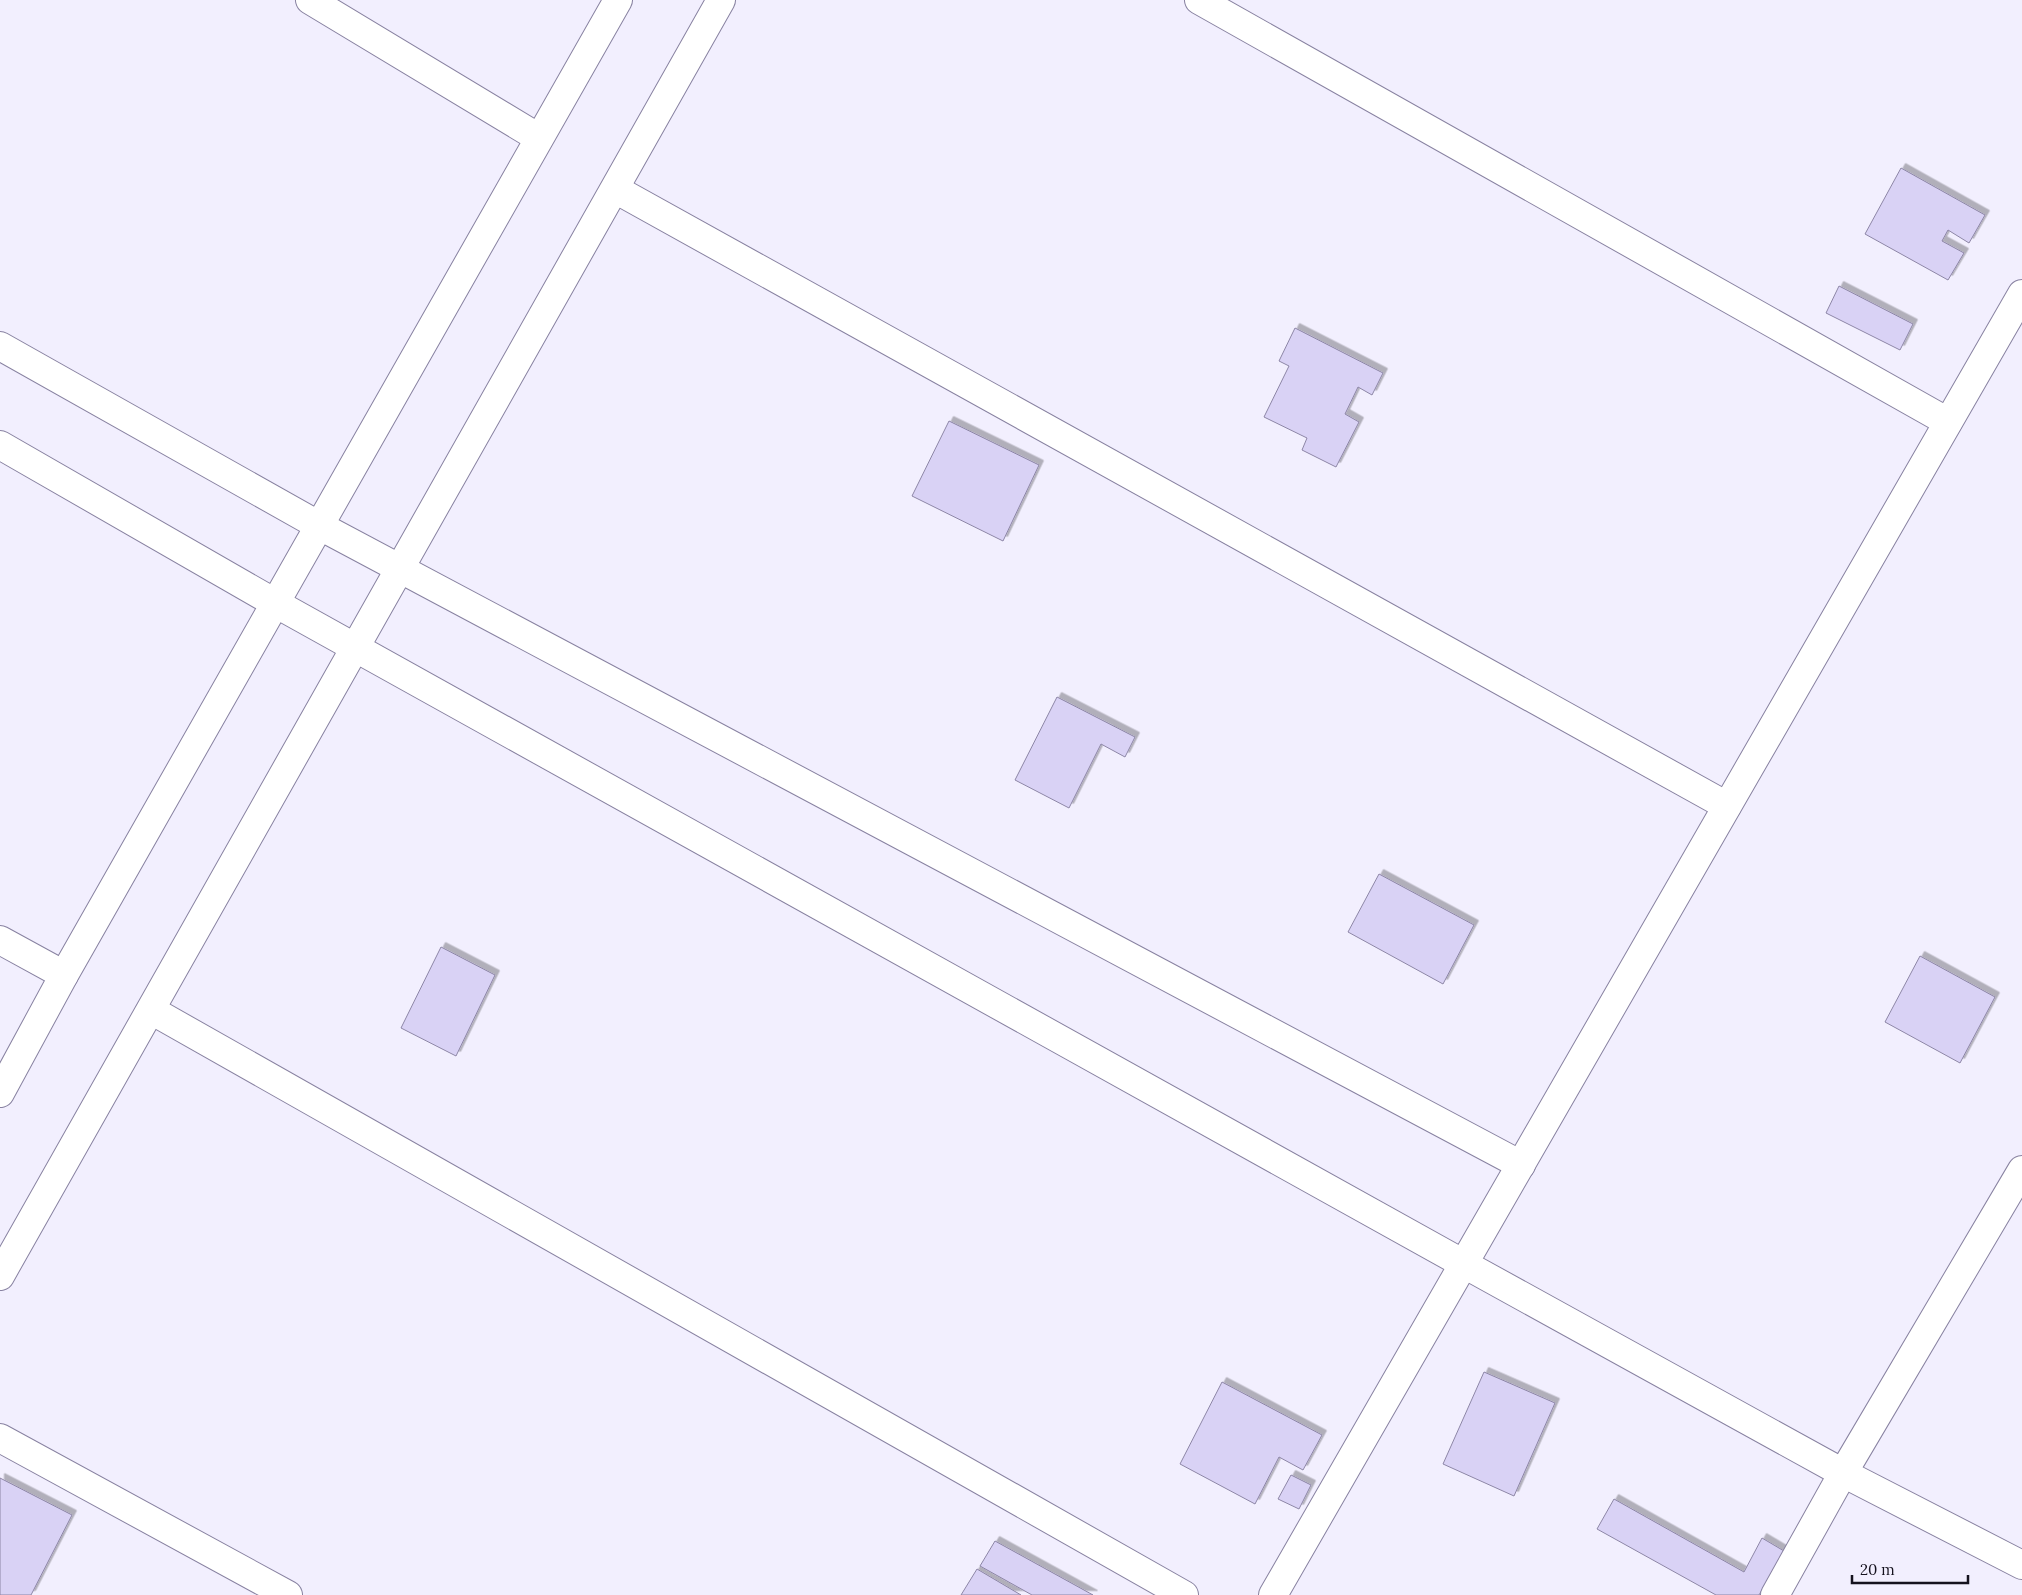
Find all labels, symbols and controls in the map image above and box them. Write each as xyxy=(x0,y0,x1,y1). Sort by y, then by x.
scale bar xyxy=(1852,1552,1968,1584)
text: 20 m xyxy=(1860,1560,1895,1579)

